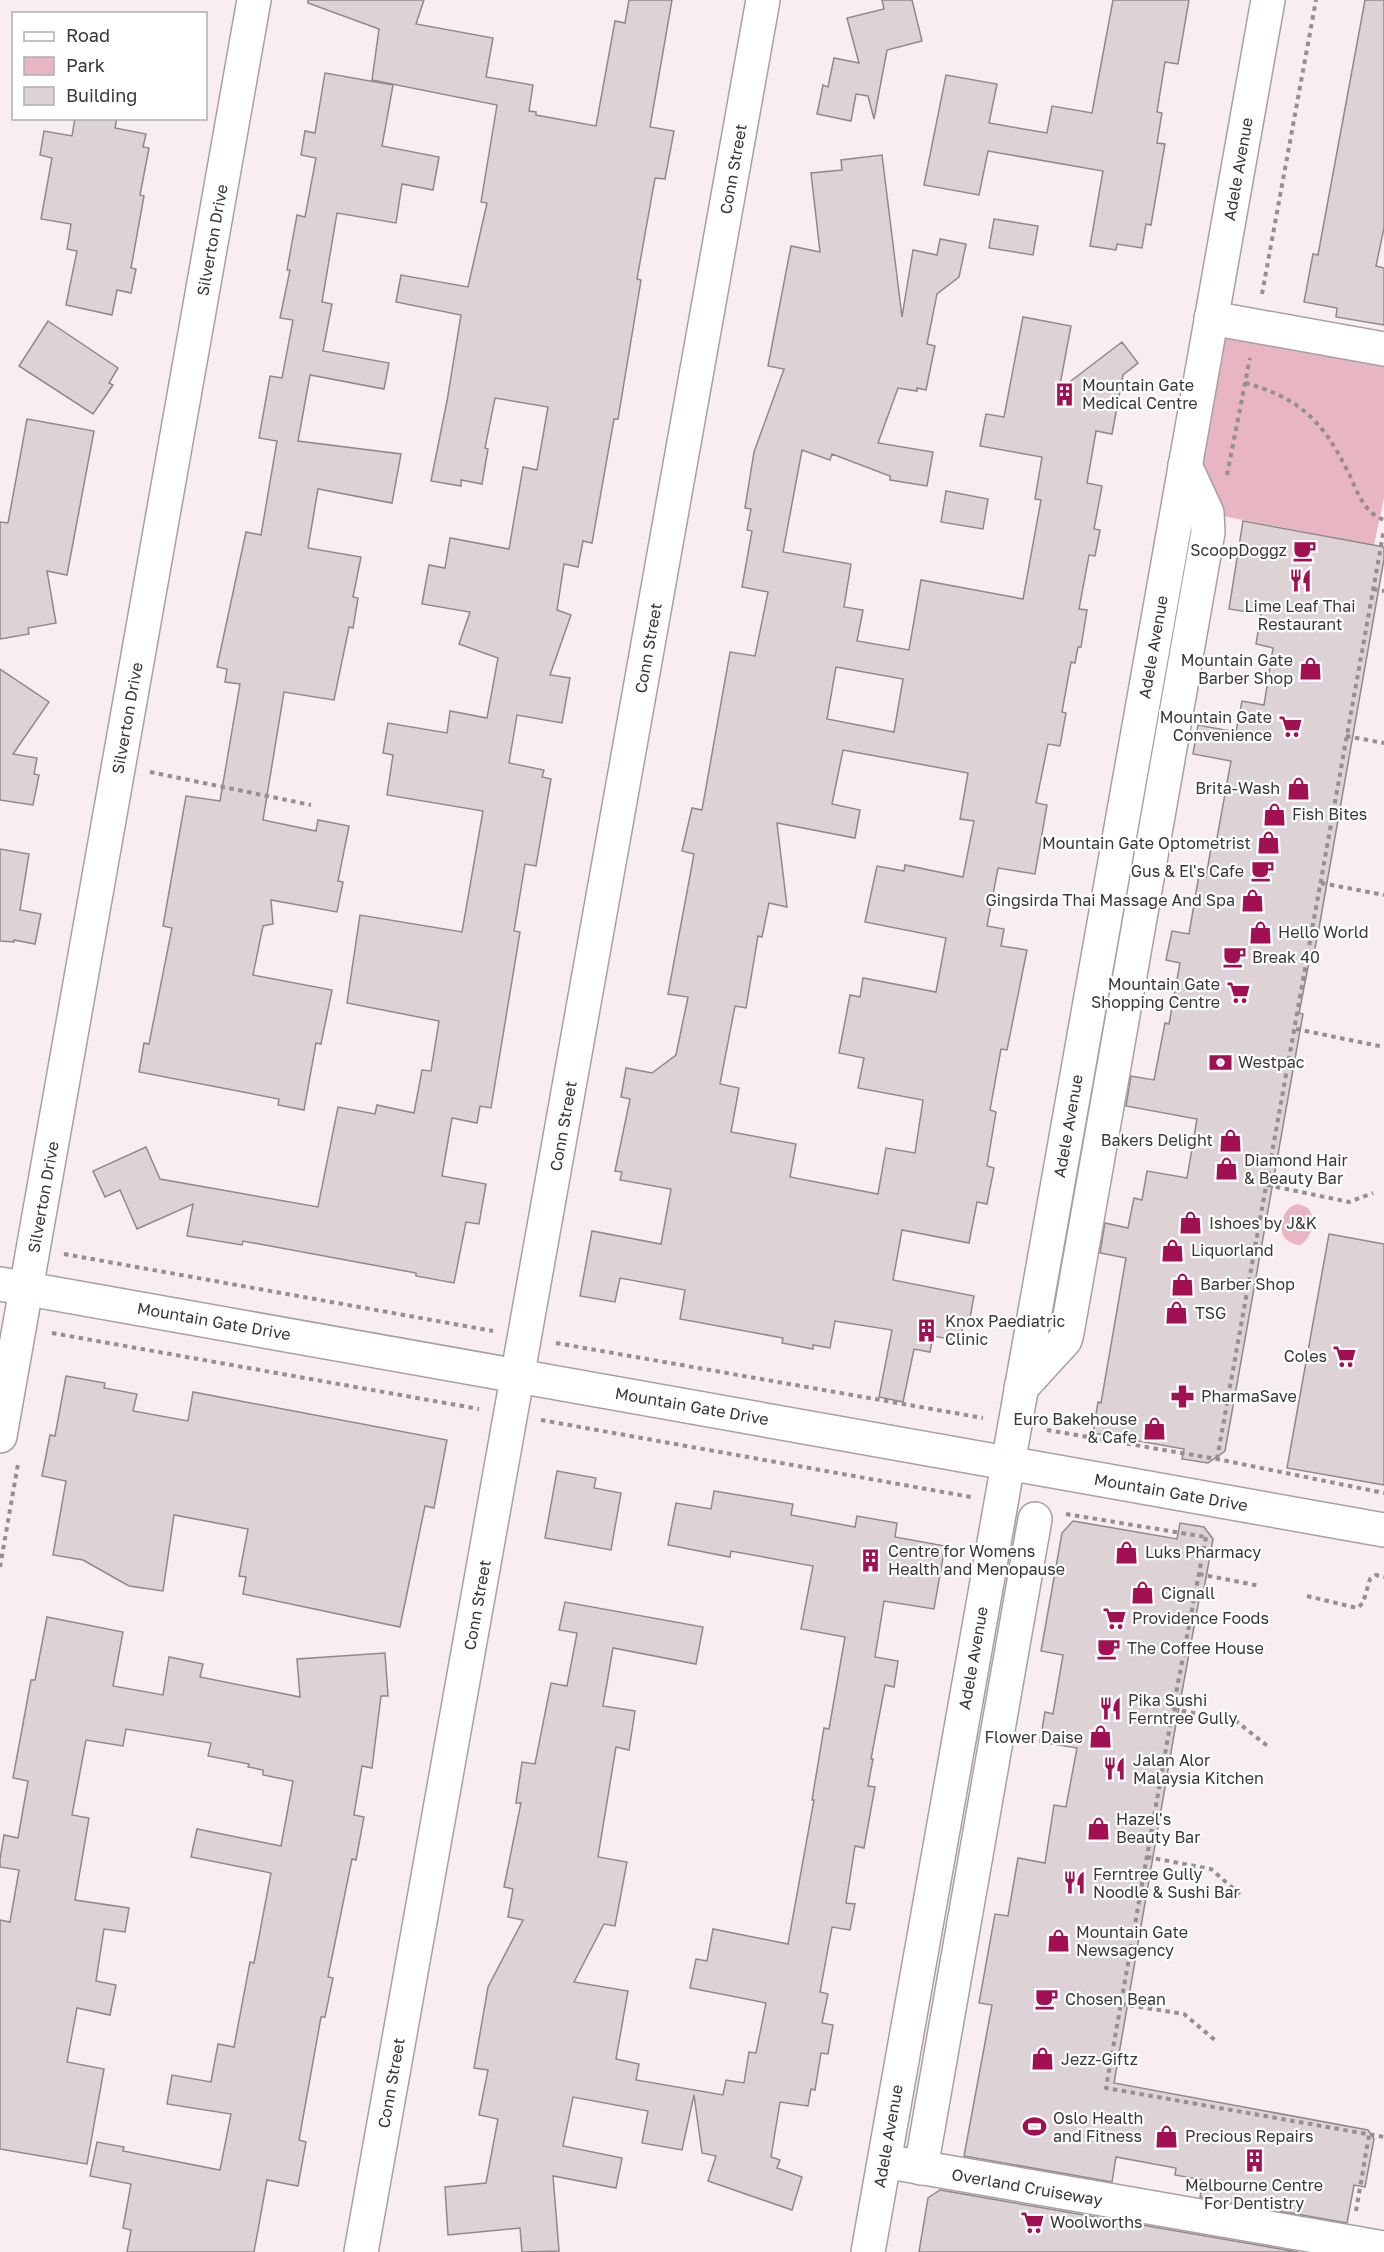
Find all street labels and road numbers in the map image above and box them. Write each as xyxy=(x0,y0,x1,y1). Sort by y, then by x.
street label: Adele Avenue xyxy=(1219,116,1257,222)
street label: Conn Street xyxy=(715,122,751,216)
street label: Silverton Drive xyxy=(192,182,232,298)
street label: Adele Avenue xyxy=(1134,594,1172,700)
street label: Conn Street xyxy=(630,601,666,695)
street label: Silverton Drive xyxy=(107,660,147,776)
street label: Adele Avenue xyxy=(1049,1073,1087,1179)
street label: Conn Street xyxy=(545,1079,581,1173)
street label: Silverton Drive xyxy=(23,1139,63,1255)
street label: Mountain Gate Drive xyxy=(136,1298,292,1344)
street label: Mountain Gate Drive xyxy=(614,1383,770,1429)
street label: Mountain Gate Drive xyxy=(1093,1469,1249,1515)
street label: Conn Street xyxy=(459,1558,495,1652)
street label: Adele Avenue xyxy=(954,1605,992,1711)
street label: Conn Street xyxy=(373,2036,409,2130)
street label: Adele Avenue xyxy=(869,2083,907,2189)
street label: Overland Cruiseway xyxy=(950,2164,1104,2210)

